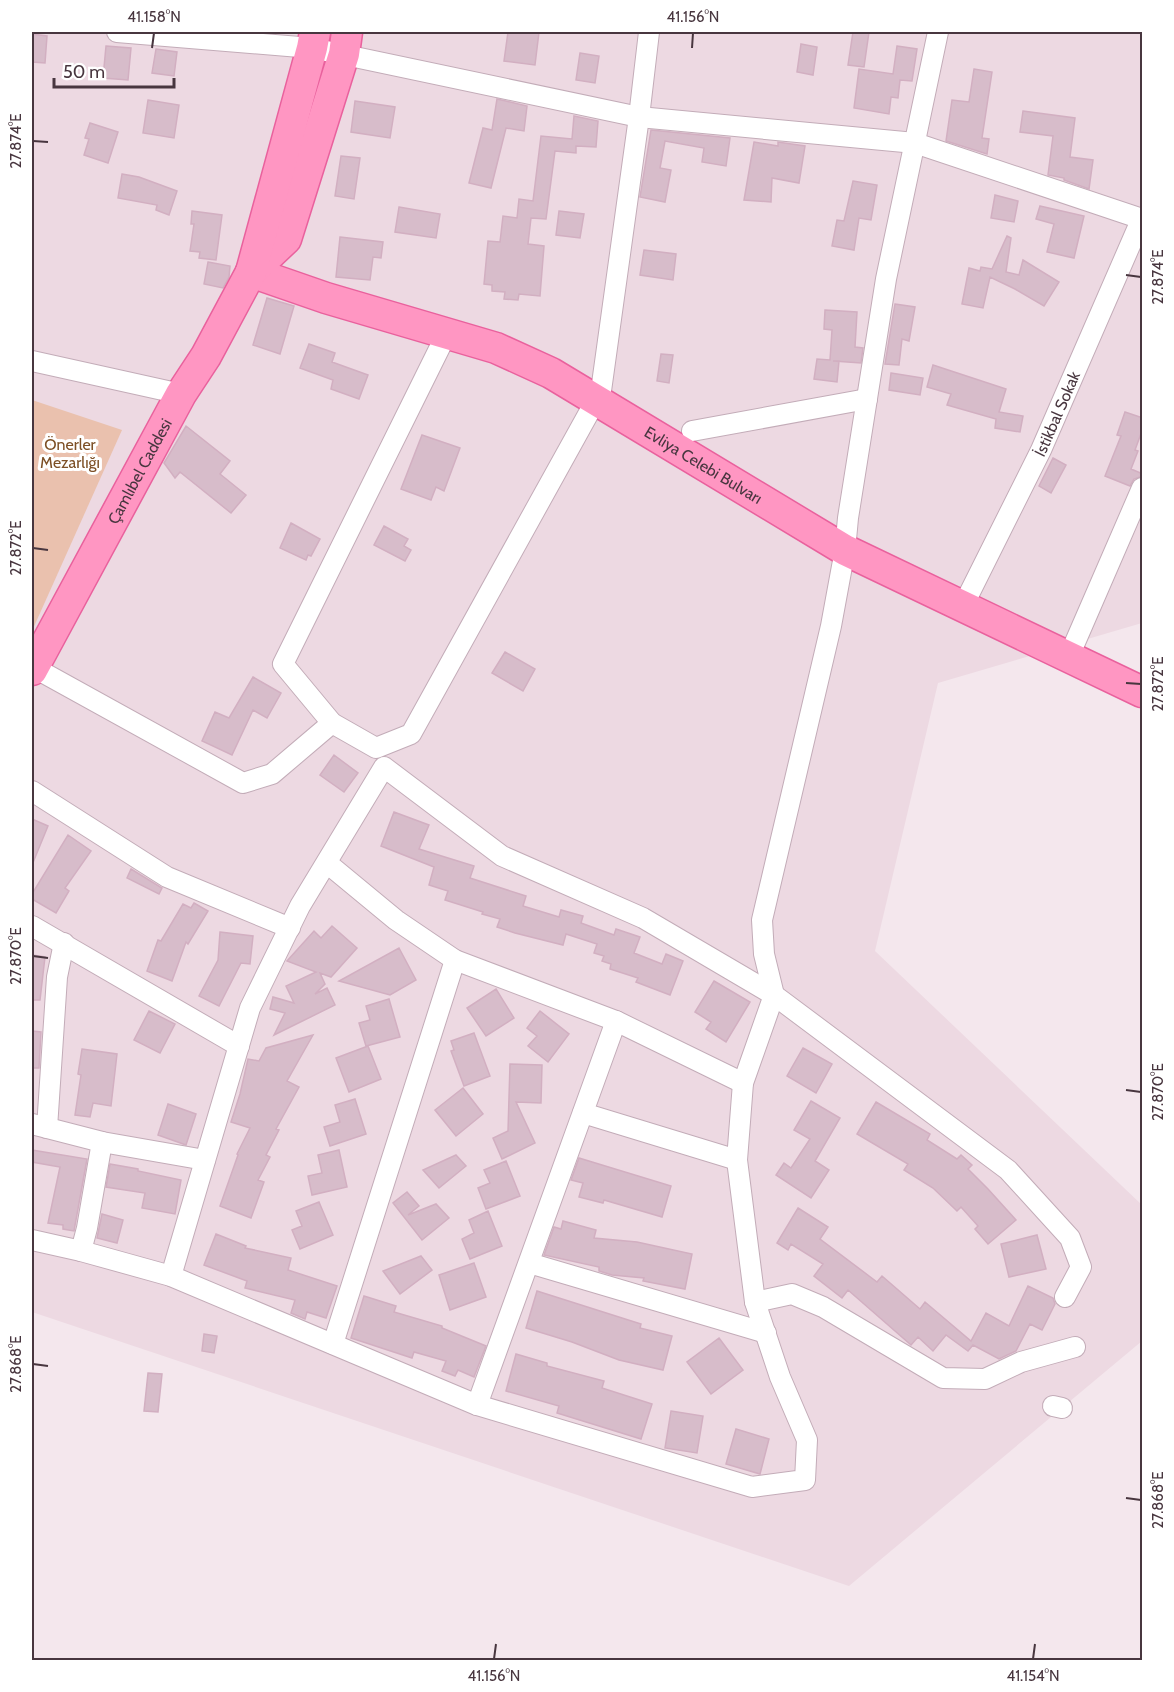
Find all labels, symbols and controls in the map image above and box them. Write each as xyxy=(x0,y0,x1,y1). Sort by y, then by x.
text: 41.158°N xyxy=(127,8,181,26)
text: 41.156°N xyxy=(667,8,719,26)
scale bar xyxy=(54,51,174,89)
text: 50 m xyxy=(63,61,105,83)
text: 27.874°E xyxy=(7,113,25,169)
text: 27.874°E xyxy=(1149,249,1167,305)
street label: İstikbal Sokak xyxy=(1030,368,1084,459)
street label: Çamlıbel Caddesi xyxy=(103,415,175,527)
street label: Evliya Celebi Bulvarı xyxy=(641,422,766,508)
park label: Önerler Mezarlığı xyxy=(40,435,100,472)
text: 27.872°E xyxy=(7,520,25,576)
text: 27.872°E xyxy=(1149,656,1167,712)
text: 27.870°E xyxy=(7,927,25,985)
text: 27.870°E xyxy=(1149,1063,1167,1121)
text: 27.868°E xyxy=(7,1335,25,1393)
text: 27.868°E xyxy=(1149,1471,1167,1529)
text: 41.156°N xyxy=(468,1667,520,1685)
text: 41.154°N xyxy=(1007,1667,1059,1685)

